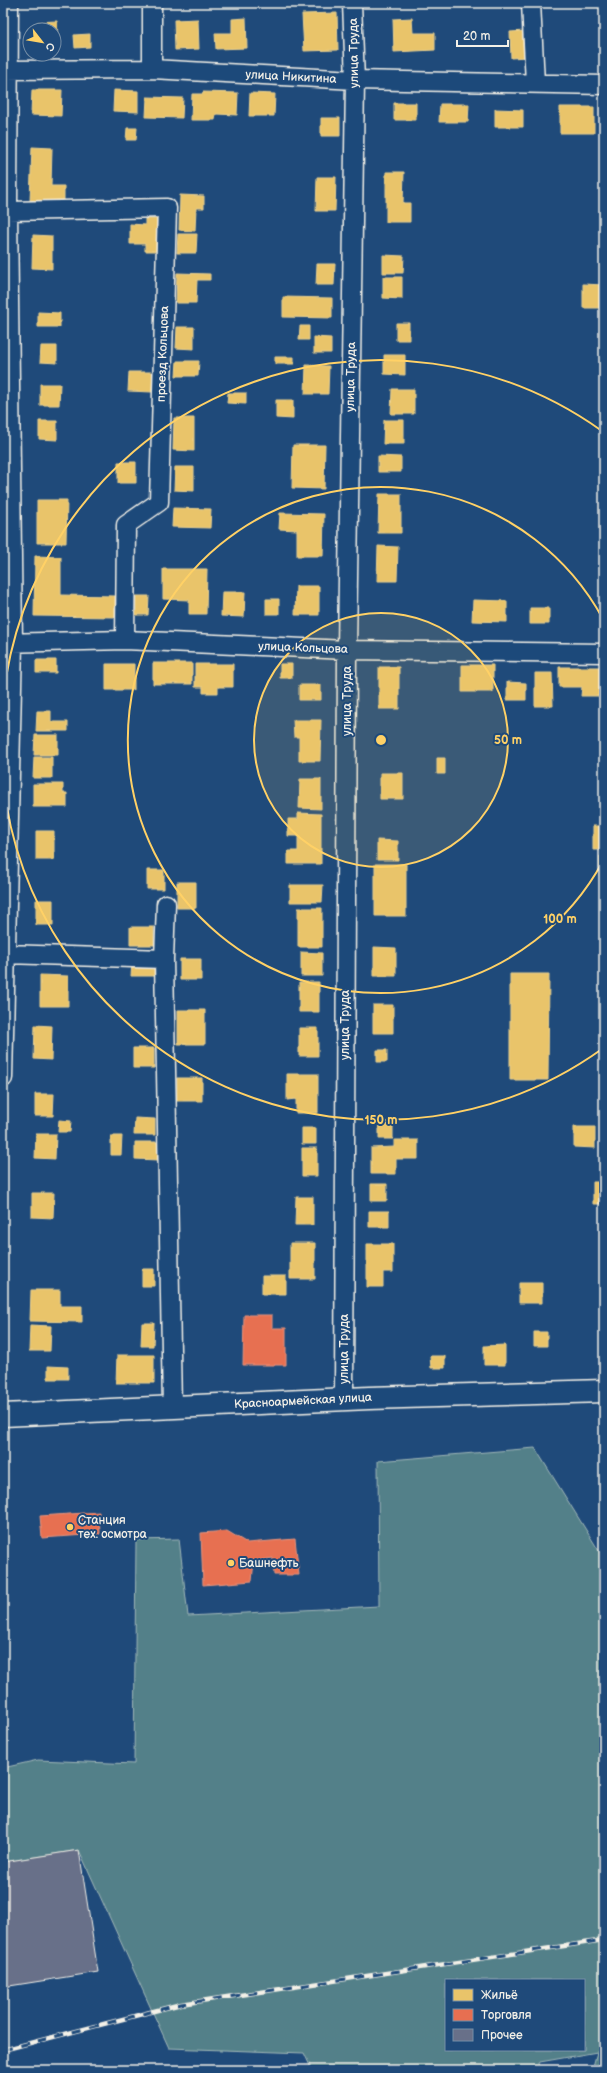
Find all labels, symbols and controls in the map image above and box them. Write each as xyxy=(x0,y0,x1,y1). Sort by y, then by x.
street label: улица Труда xyxy=(346,18,362,88)
north arrow xyxy=(22,22,62,62)
scale bar xyxy=(457,22,508,48)
text: 20 m xyxy=(463,29,490,44)
text: С xyxy=(42,40,58,54)
street label: улица Никитина xyxy=(245,67,337,87)
street label: проезд Кольцова xyxy=(154,306,172,402)
street label: улица Труда xyxy=(343,342,359,412)
street label: улица Кольцова xyxy=(258,639,348,657)
street label: улица Труда xyxy=(340,666,355,736)
centre of rings xyxy=(374,733,388,747)
text: 50 m xyxy=(494,733,522,748)
text: 100 m xyxy=(543,912,577,927)
street label: улица Труда xyxy=(338,990,353,1060)
text: 150 m xyxy=(365,1113,397,1128)
street label: улица Труда xyxy=(337,1314,352,1384)
street label: Красноармейская улица xyxy=(234,1390,372,1412)
place label: Станция тех. осмотра xyxy=(78,1513,147,1542)
marker: Станция тех. осмотра xyxy=(65,1522,75,1532)
place label: Башнефть xyxy=(239,1556,299,1571)
marker: Башнефть xyxy=(226,1558,236,1568)
legend xyxy=(445,1979,585,2051)
text: Жильё xyxy=(481,1988,518,2003)
text: Торговля xyxy=(481,2008,532,2023)
text: Прочее xyxy=(481,2028,523,2043)

